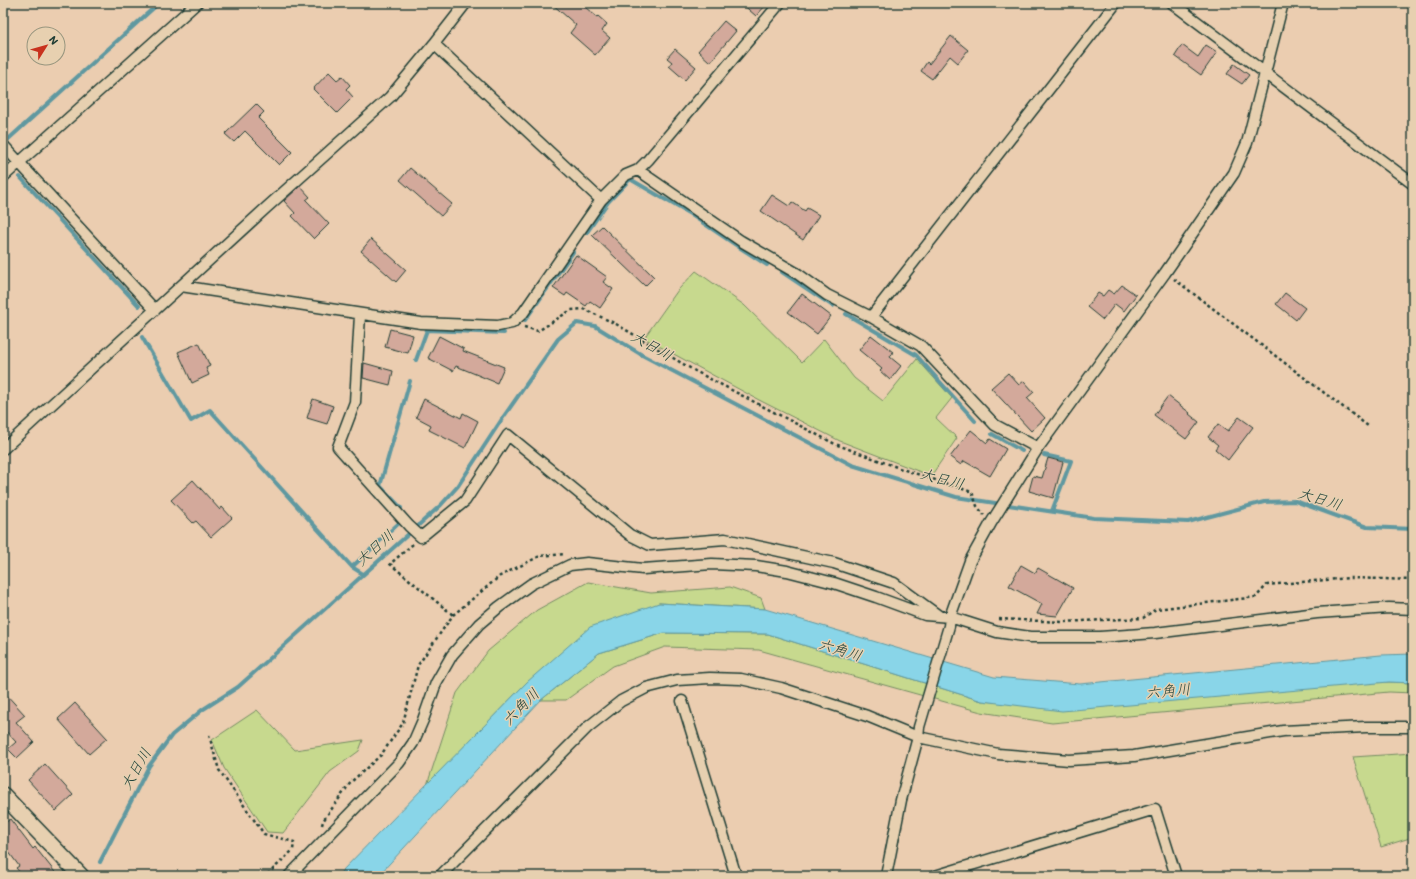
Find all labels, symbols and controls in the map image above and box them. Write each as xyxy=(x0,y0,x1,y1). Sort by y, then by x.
north arrow xyxy=(26,26,66,66)
text: N xyxy=(46,33,61,47)
water label: 大日川 xyxy=(628,327,676,365)
water label: 大日川 xyxy=(918,464,966,494)
water label: 大日川 xyxy=(1296,484,1344,514)
water label: 大日川 xyxy=(352,526,398,570)
water label: 六角川 xyxy=(816,635,864,665)
water label: 六角川 xyxy=(1145,680,1191,702)
water label: 六角川 xyxy=(499,685,543,729)
water label: 大日川 xyxy=(117,745,155,793)

